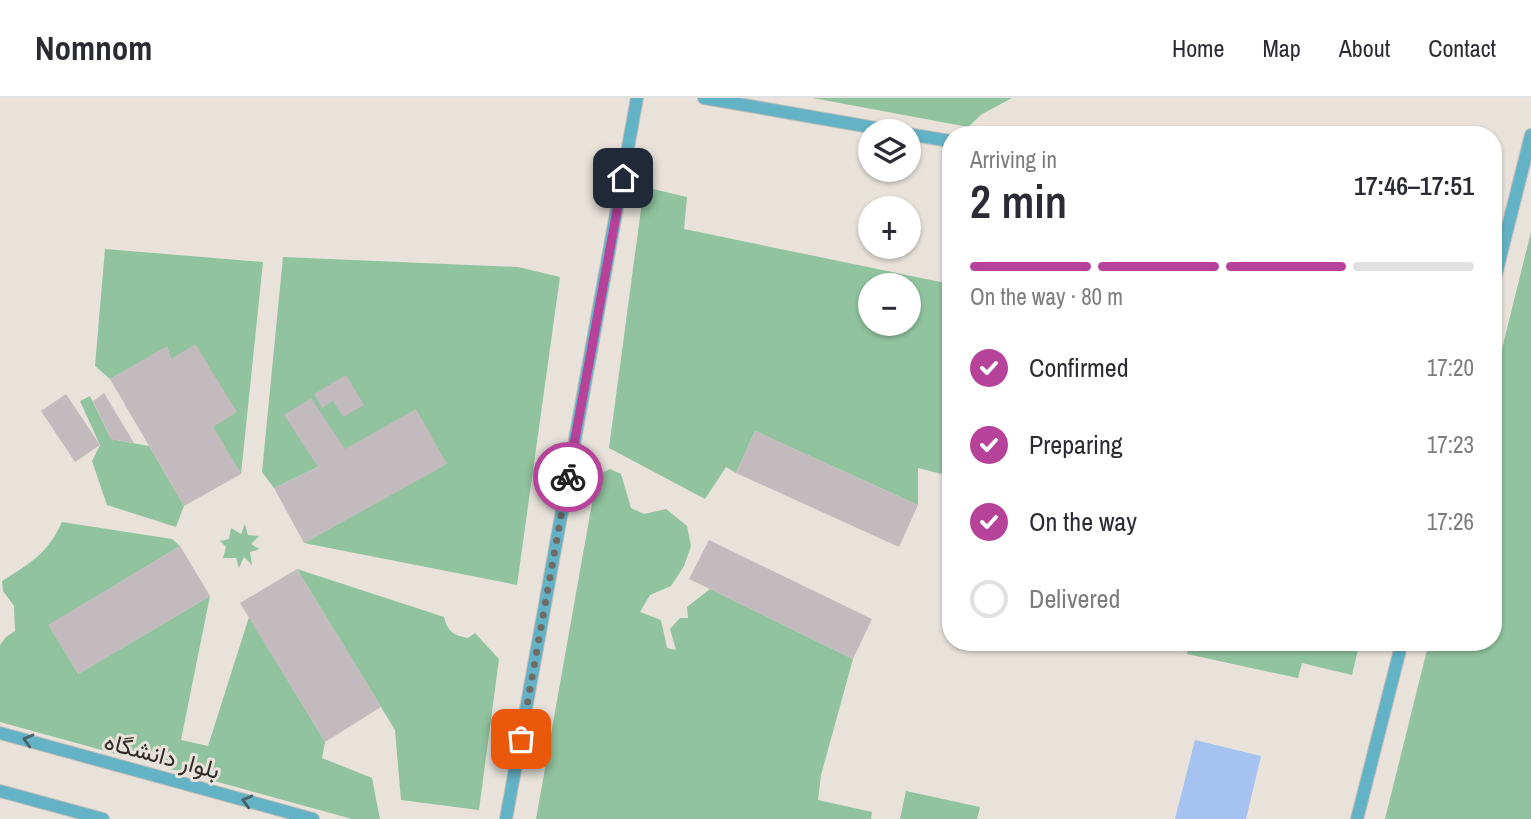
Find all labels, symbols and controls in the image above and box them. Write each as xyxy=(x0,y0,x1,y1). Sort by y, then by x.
text: Nomnom xyxy=(35,26,152,70)
text: Home xyxy=(1172,32,1224,64)
text: Map xyxy=(1262,32,1301,64)
text: About xyxy=(1339,32,1390,64)
text: Contact xyxy=(1428,32,1496,64)
map controls xyxy=(858,119,921,336)
button: layers xyxy=(858,119,921,182)
text: Arriving in xyxy=(970,144,1057,175)
pin xyxy=(593,148,653,208)
icon: home xyxy=(604,159,642,197)
text: 17:46–17:51 xyxy=(1354,168,1474,203)
text: 2 min xyxy=(970,170,1067,232)
button: + xyxy=(858,196,921,259)
button: − xyxy=(858,273,921,336)
text: On the way · 80 m xyxy=(970,281,1123,312)
icon: check xyxy=(970,349,1008,387)
text: Confirmed xyxy=(1029,350,1129,385)
text: 17:20 xyxy=(1427,352,1474,383)
icon: check xyxy=(970,426,1008,464)
text: Preparing xyxy=(1029,427,1123,462)
text: 17:23 xyxy=(1427,429,1474,460)
courier xyxy=(533,442,603,512)
icon: bike xyxy=(549,458,587,496)
icon: check xyxy=(970,503,1008,541)
text: On the way xyxy=(1029,504,1137,539)
text: 17:26 xyxy=(1427,506,1474,537)
text: Delivered xyxy=(1029,581,1120,616)
pin xyxy=(491,709,551,769)
icon: bag xyxy=(502,720,540,758)
street label: بلوار دانشگاه xyxy=(101,724,224,786)
one-way arrow xyxy=(22,734,34,749)
one-way arrow xyxy=(241,795,253,809)

